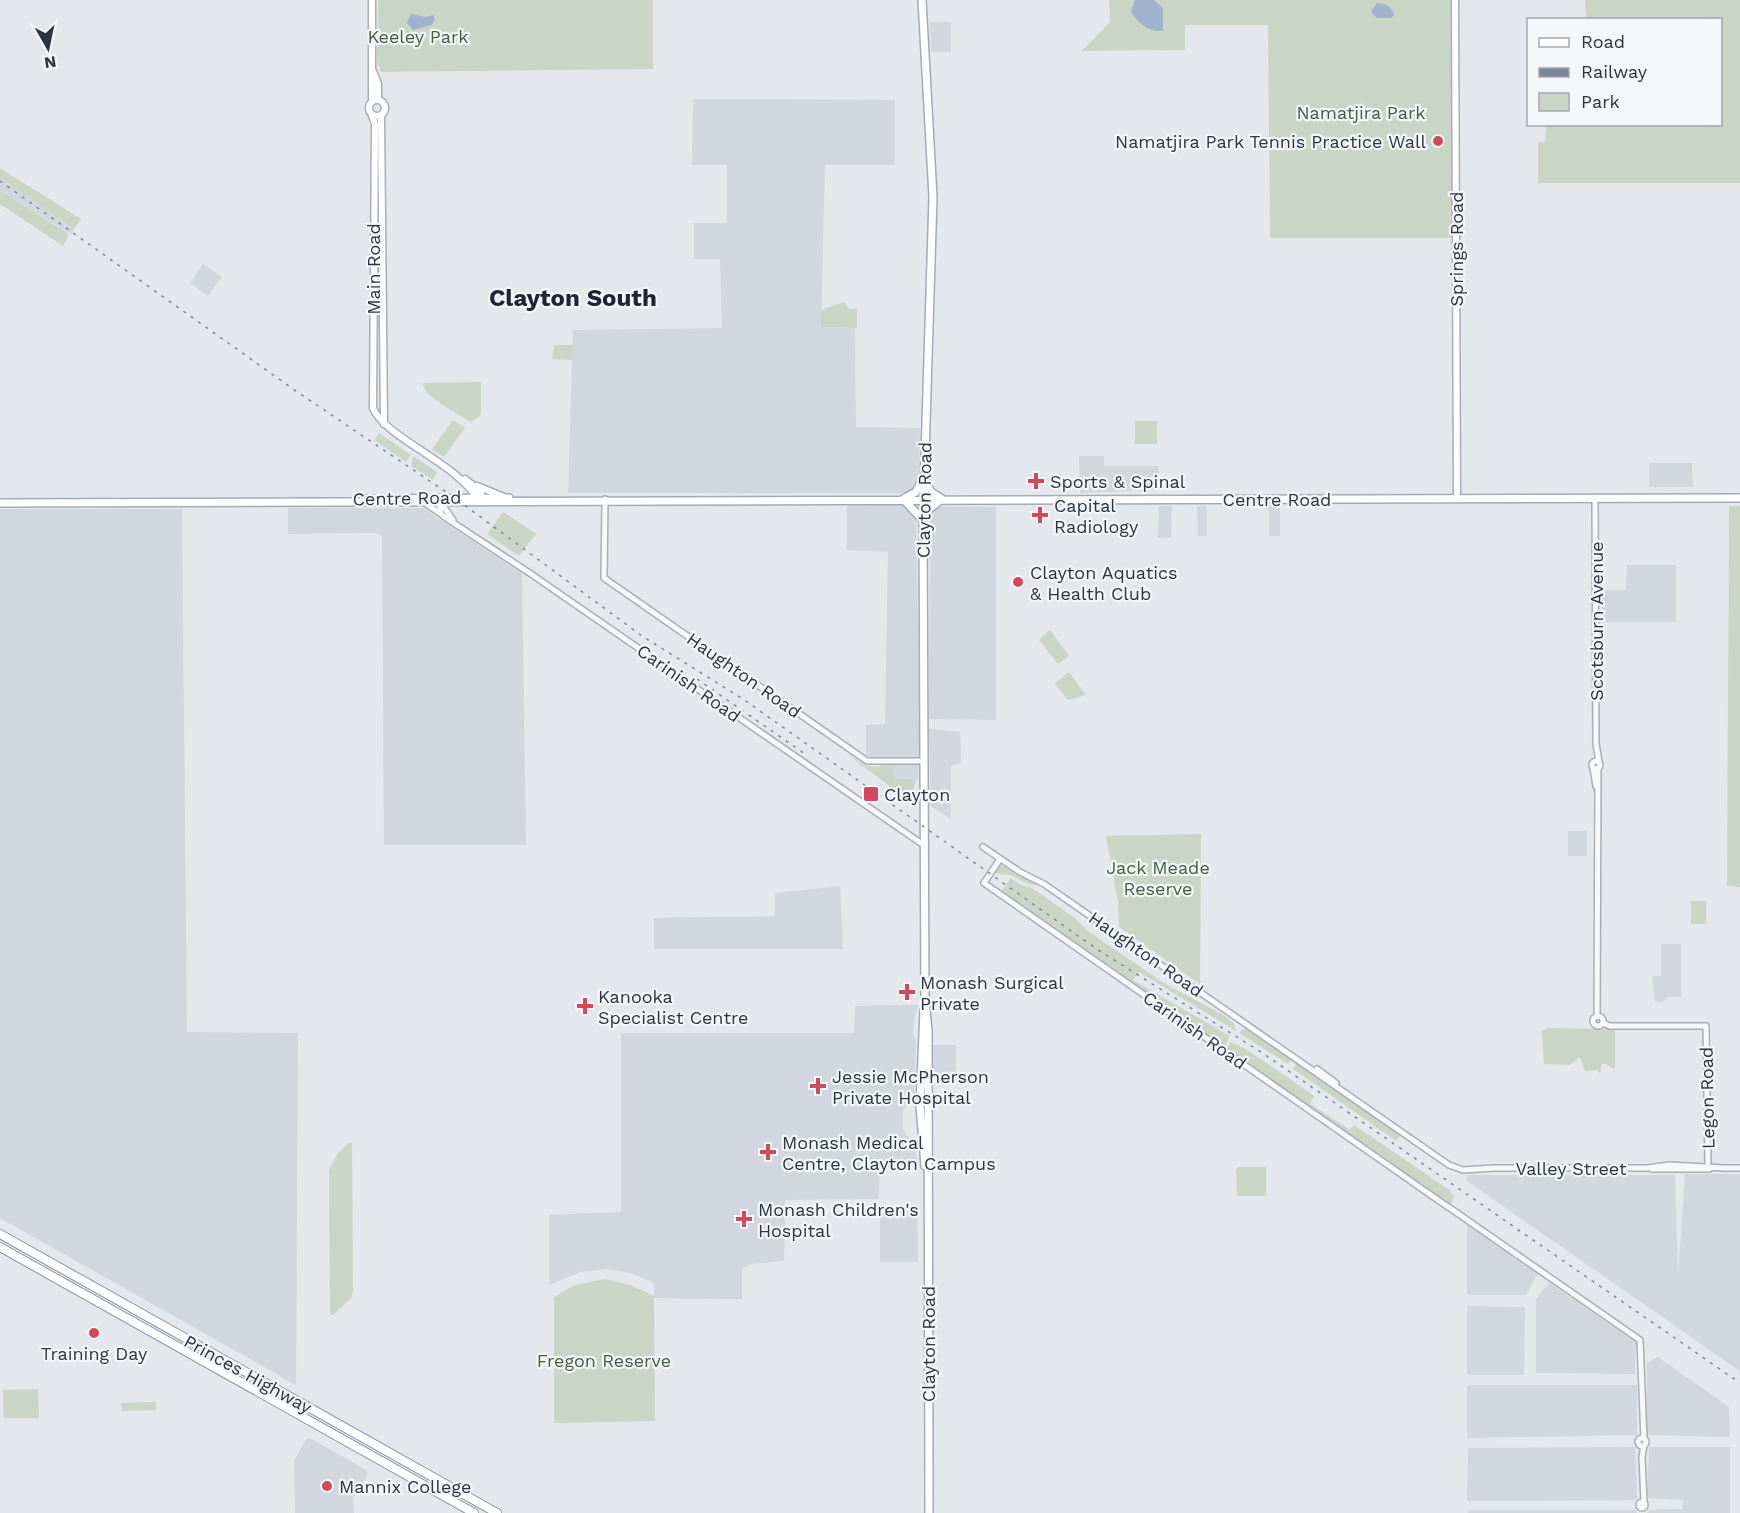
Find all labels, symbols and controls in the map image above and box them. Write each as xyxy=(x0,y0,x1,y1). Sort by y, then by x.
north arrow xyxy=(18,18,78,78)
legend xyxy=(1527,18,1722,126)
park label: Keeley Park xyxy=(368,26,468,47)
text: Road xyxy=(1581,31,1625,52)
text: N xyxy=(43,52,58,73)
text: Railway xyxy=(1581,61,1648,82)
text: Park xyxy=(1581,91,1620,112)
park label: Namatjira Park xyxy=(1296,102,1426,123)
place label: Namatjira Park Tennis Practice Wall xyxy=(1115,131,1426,152)
marker: Namatjira Park Tennis Practice Wall xyxy=(1431,134,1445,148)
street label: Springs Road xyxy=(1446,191,1467,307)
street label: Main Road xyxy=(363,223,384,315)
district label: Clayton South xyxy=(489,284,657,312)
street label: Clayton Road xyxy=(912,442,936,558)
place label: Sports & Spinal xyxy=(1050,471,1186,492)
marker: Sports & Spinal xyxy=(1027,472,1045,490)
street label: Centre Road xyxy=(352,487,462,509)
street label: Centre Road xyxy=(1223,489,1331,510)
place label: Capital Radiology xyxy=(1054,495,1139,537)
marker: Capital Radiology xyxy=(1031,506,1049,524)
street label: Scotsburn Avenue xyxy=(1586,541,1607,701)
place label: Clayton Aquatics & Health Club xyxy=(1030,562,1178,604)
marker: Clayton Aquatics & Health Club xyxy=(1011,575,1025,589)
street label: Haughton Road xyxy=(683,628,805,722)
street label: Carinish Road xyxy=(633,640,745,726)
place label: Clayton xyxy=(884,784,950,805)
marker: Clayton xyxy=(862,785,880,803)
park label: Jack Meade Reserve xyxy=(1106,857,1210,899)
street label: Haughton Road xyxy=(1085,907,1207,1001)
place label: Monash Surgical Private xyxy=(920,972,1064,1014)
marker: Monash Surgical Private xyxy=(898,983,916,1001)
place label: Kanooka Specialist Centre xyxy=(598,986,748,1028)
street label: Carinish Road xyxy=(1139,987,1251,1073)
marker: Kanooka Specialist Centre xyxy=(576,997,594,1015)
street label: Legon Road xyxy=(1696,1047,1718,1149)
place label: Jessie McPherson Private Hospital xyxy=(832,1066,989,1108)
marker: Jessie McPherson Private Hospital xyxy=(809,1077,827,1095)
place label: Monash Medical Centre, Clayton Campus xyxy=(782,1132,996,1174)
marker: Monash Medical Centre, Clayton Campus xyxy=(759,1143,777,1161)
street label: Valley Street xyxy=(1516,1158,1627,1179)
place label: Monash Children's Hospital xyxy=(758,1199,919,1241)
marker: Monash Children's Hospital xyxy=(735,1210,753,1228)
street label: Clayton Road xyxy=(918,1286,939,1402)
marker: Training Day xyxy=(87,1326,101,1340)
street label: Princes Highway xyxy=(180,1330,316,1418)
place label: Training Day xyxy=(41,1343,148,1364)
park label: Fregon Reserve xyxy=(537,1350,671,1371)
place label: Mannix College xyxy=(339,1476,471,1497)
marker: Mannix College xyxy=(320,1479,334,1493)

